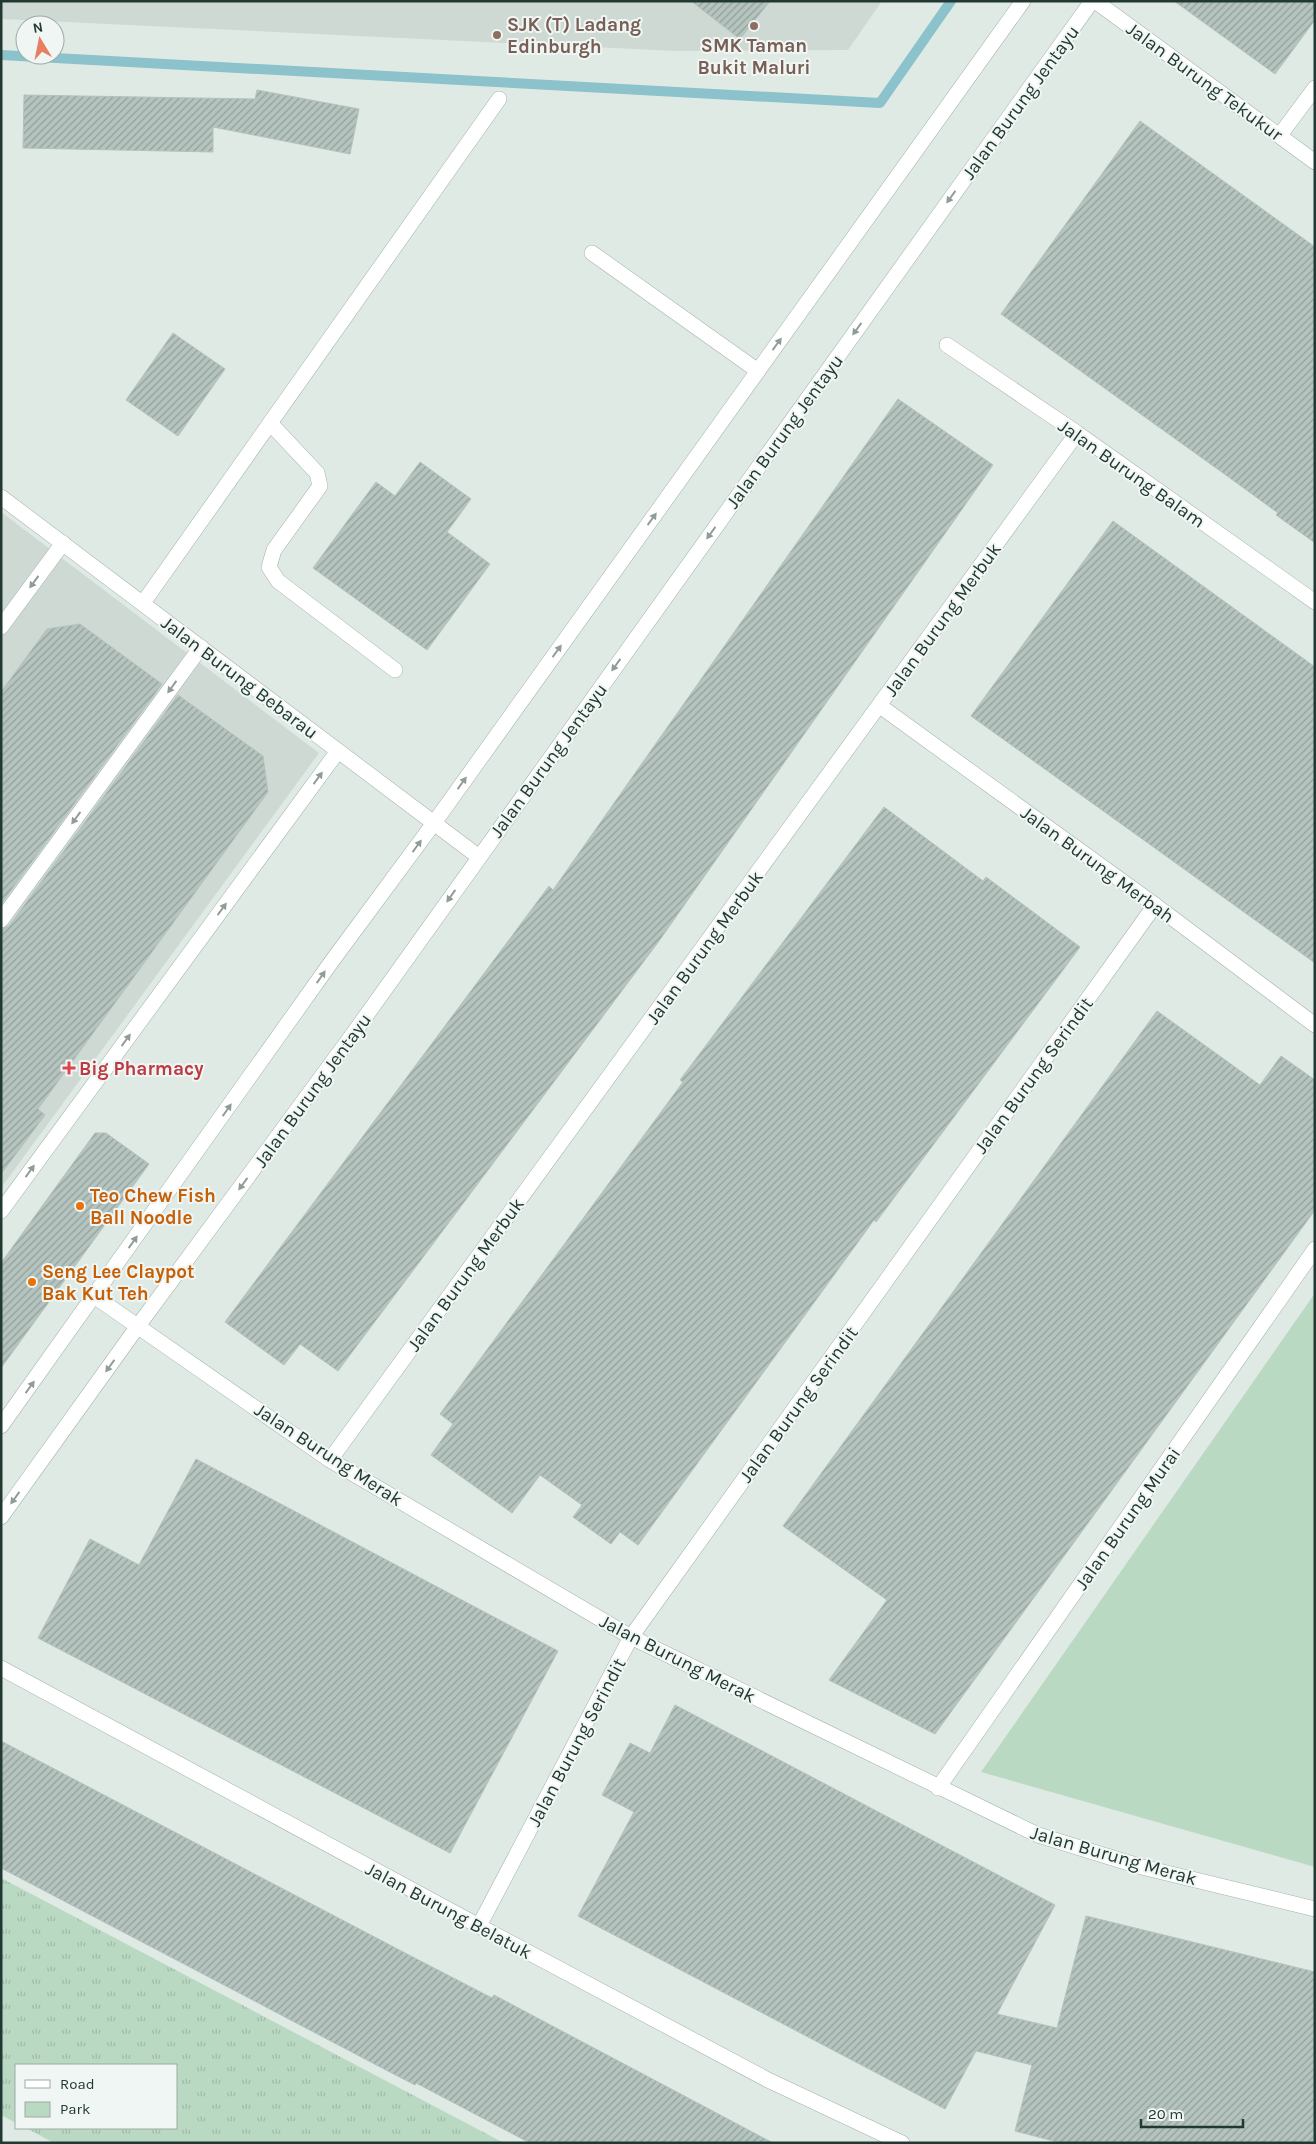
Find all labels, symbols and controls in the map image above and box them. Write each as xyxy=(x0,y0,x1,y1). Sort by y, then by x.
place label: SJK (T) Ladang Edinburgh xyxy=(507,14,641,58)
north arrow xyxy=(15,15,65,65)
text: N xyxy=(31,18,44,37)
street label: Jalan Burung Tekukur xyxy=(1122,18,1287,146)
marker: SMK Taman Bukit Maluri xyxy=(748,20,760,32)
street label: Jalan Burung Jentayu xyxy=(958,21,1084,184)
marker: SJK (T) Ladang Edinburgh xyxy=(491,29,503,41)
place label: SMK Taman Bukit Maluri xyxy=(697,35,811,79)
one-way arrow xyxy=(946,190,956,204)
one-way arrow xyxy=(852,323,862,336)
one-way arrow xyxy=(772,337,782,351)
street label: Jalan Burung Jentayu xyxy=(722,350,848,513)
street label: Jalan Burung Balam xyxy=(1054,415,1209,533)
one-way arrow xyxy=(646,513,657,526)
one-way arrow xyxy=(706,526,716,540)
street label: Jalan Burung Merbuk xyxy=(880,538,1006,701)
one-way arrow xyxy=(29,576,39,589)
street label: Jalan Burung Bebarau xyxy=(157,612,322,744)
one-way arrow xyxy=(552,644,562,658)
one-way arrow xyxy=(611,658,621,672)
street label: Jalan Burung Jentayu xyxy=(486,679,612,842)
one-way arrow xyxy=(168,680,178,693)
one-way arrow xyxy=(313,771,323,785)
one-way arrow xyxy=(457,776,467,790)
street label: Jalan Burung Merbah xyxy=(1016,802,1178,928)
one-way arrow xyxy=(71,811,82,824)
one-way arrow xyxy=(412,839,422,853)
street label: Jalan Burung Merbuk xyxy=(642,866,768,1029)
one-way arrow xyxy=(446,890,456,903)
one-way arrow xyxy=(217,902,227,916)
one-way arrow xyxy=(316,970,326,984)
street label: Jalan Burung Serindit xyxy=(970,993,1098,1158)
street label: Jalan Burung Jentayu xyxy=(250,1009,376,1172)
one-way arrow xyxy=(121,1033,131,1047)
place label: Big Pharmacy xyxy=(79,1058,204,1080)
marker: Big Pharmacy xyxy=(63,1062,75,1074)
one-way arrow xyxy=(222,1103,232,1116)
one-way arrow xyxy=(25,1164,35,1178)
one-way arrow xyxy=(238,1177,248,1191)
place label: Teo Chew Fish Ball Noodle xyxy=(90,1185,216,1229)
street label: Jalan Burung Merbuk xyxy=(403,1193,529,1356)
marker: Teo Chew Fish Ball Noodle xyxy=(74,1200,86,1212)
one-way arrow xyxy=(128,1235,138,1249)
place label: Seng Lee Claypot Bak Kut Teh xyxy=(42,1261,195,1305)
marker: Seng Lee Claypot Bak Kut Teh xyxy=(26,1276,38,1288)
street label: Jalan Burung Serindit xyxy=(735,1322,863,1487)
one-way arrow xyxy=(105,1359,115,1372)
one-way arrow xyxy=(25,1380,35,1394)
street label: Jalan Burung Merak xyxy=(250,1399,407,1511)
street label: Jalan Burung Murai xyxy=(1070,1443,1185,1594)
one-way arrow xyxy=(10,1491,20,1504)
street label: Jalan Burung Merak xyxy=(596,1610,759,1708)
street label: Jalan Burung Serindit xyxy=(523,1654,631,1830)
street label: Jalan Burung Merak xyxy=(1028,1822,1200,1890)
street label: Jalan Burung Belatuk xyxy=(362,1858,536,1964)
legend xyxy=(15,2064,178,2129)
text: Road xyxy=(60,2075,95,2093)
scale bar xyxy=(1141,2096,1244,2128)
text: Park xyxy=(60,2100,90,2118)
text: 20 m xyxy=(1148,2105,1183,2123)

